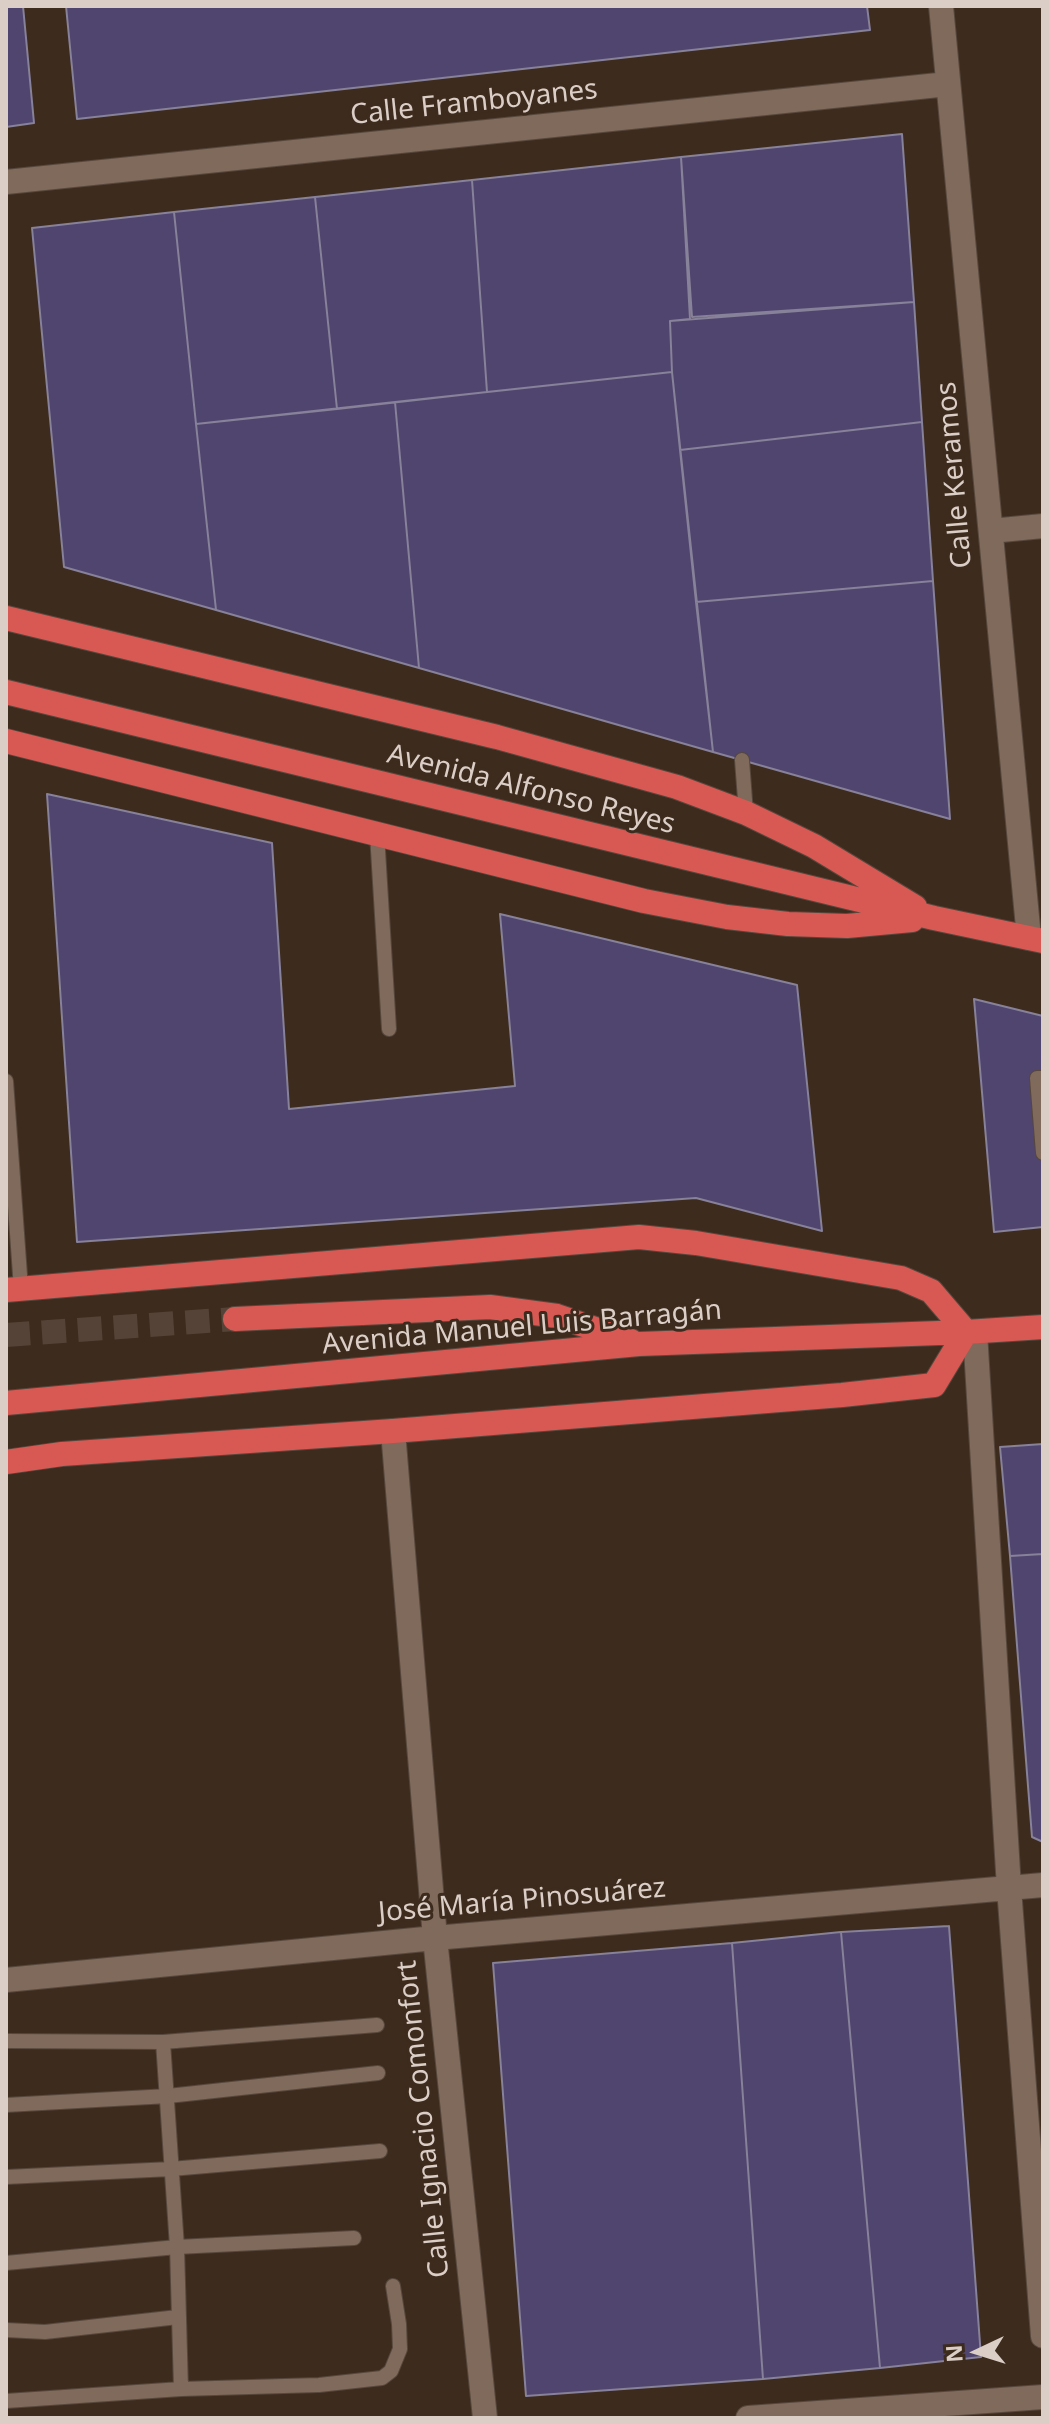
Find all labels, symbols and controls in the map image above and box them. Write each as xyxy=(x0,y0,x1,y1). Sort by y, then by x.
street label: Calle Framboyanes xyxy=(349,73,599,133)
street label: Calle Keramos xyxy=(930,380,980,570)
street label: Avenida Alfonso Reyes xyxy=(384,738,678,842)
street label: Avenida Manuel Luis Barragán xyxy=(321,1294,723,1362)
street label: José María Pinosuárez xyxy=(377,1872,667,1930)
street label: Calle Ignacio Comonfort xyxy=(391,1959,457,2279)
north arrow xyxy=(937,2312,1017,2392)
text: N xyxy=(937,2344,969,2364)

